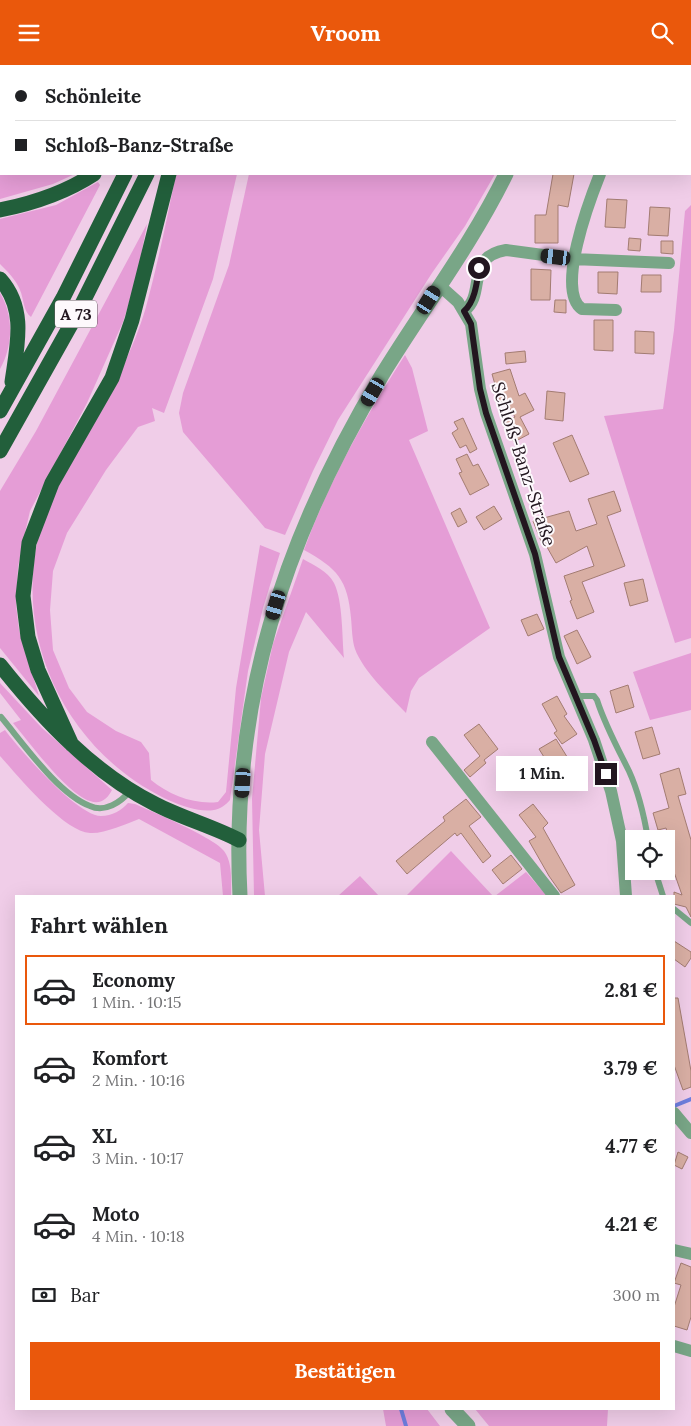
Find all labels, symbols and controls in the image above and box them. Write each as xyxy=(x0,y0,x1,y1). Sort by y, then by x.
icon: menu xyxy=(15,19,43,47)
text: Vroom xyxy=(311,19,380,47)
icon: search xyxy=(648,19,676,47)
text: Schönleite xyxy=(45,84,141,108)
text: Schloß-Banz-Straße xyxy=(45,133,234,157)
car xyxy=(540,248,571,266)
route start xyxy=(468,257,490,279)
car xyxy=(414,283,443,317)
road number: A 73 xyxy=(55,300,97,327)
car xyxy=(359,375,386,409)
street label: Schloß-Banz-Straße xyxy=(487,379,561,549)
car xyxy=(264,588,287,622)
callout: 1 Min. xyxy=(496,757,588,791)
text: 1 Min. xyxy=(519,763,565,783)
route end xyxy=(595,763,617,785)
car xyxy=(234,768,251,798)
map controls xyxy=(625,830,675,880)
button: locate xyxy=(625,830,675,880)
text: Fahrt wählen xyxy=(30,911,168,939)
icon: car xyxy=(32,968,77,1013)
text: Economy xyxy=(92,968,175,992)
text: 2.81 € xyxy=(604,978,658,1002)
text: 1 Min. · 10:15 xyxy=(92,992,182,1012)
icon: car xyxy=(32,1046,77,1091)
text: Komfort xyxy=(92,1046,168,1070)
text: 3.79 € xyxy=(603,1056,658,1080)
text: 2 Min. · 10:16 xyxy=(92,1070,185,1090)
icon: car xyxy=(32,1124,77,1169)
text: XL xyxy=(92,1124,117,1148)
text: 4.77 € xyxy=(605,1134,658,1158)
text: 3 Min. · 10:17 xyxy=(92,1148,183,1168)
icon: car xyxy=(32,1202,77,1247)
text: Moto xyxy=(92,1202,139,1226)
text: 4.21 € xyxy=(605,1212,658,1236)
text: 4 Min. · 10:18 xyxy=(92,1226,185,1246)
icon: cash xyxy=(30,1281,58,1309)
text: Bar xyxy=(70,1283,100,1307)
text: 300 m xyxy=(613,1285,660,1305)
button: Bestätigen xyxy=(30,1342,660,1400)

